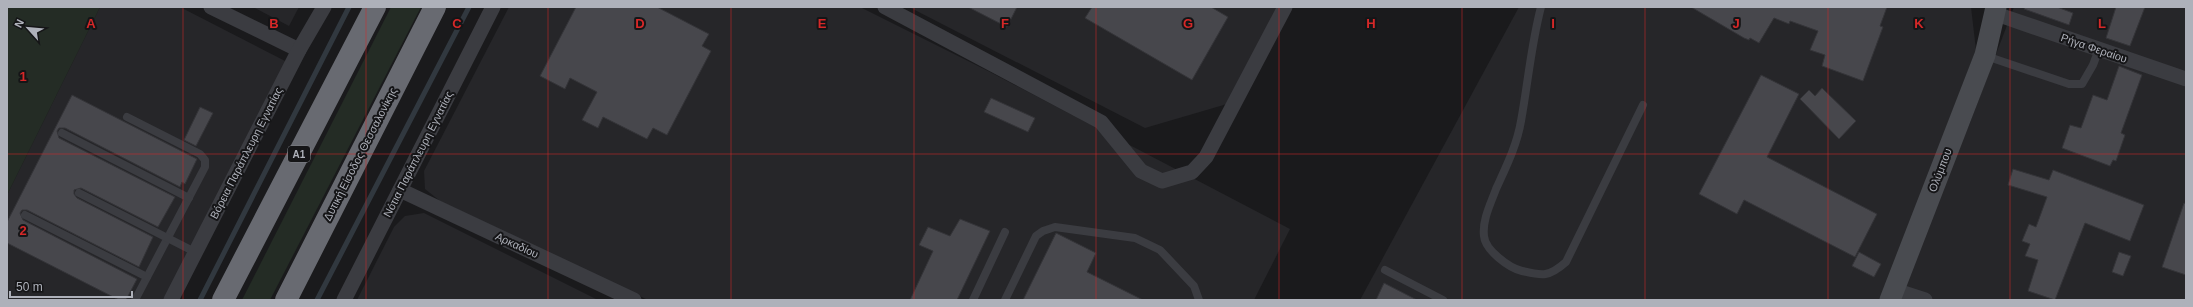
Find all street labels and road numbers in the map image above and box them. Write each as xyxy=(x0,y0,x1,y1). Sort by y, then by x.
street label: Ρήγα Φεραίου xyxy=(2059,31,2129,65)
street label: Βόρεια Παράπλευρη Εγνατίας xyxy=(208,85,284,221)
street label: Δυτική Είσοδος Θεσσαλονίκης xyxy=(321,85,399,223)
street label: Νότια Παράπλευρη Εγνατίας xyxy=(381,89,455,219)
road number: Α1 xyxy=(288,146,310,162)
street label: Ολύμπου xyxy=(1926,147,1954,193)
street label: Αρκαδίου xyxy=(494,230,540,260)

